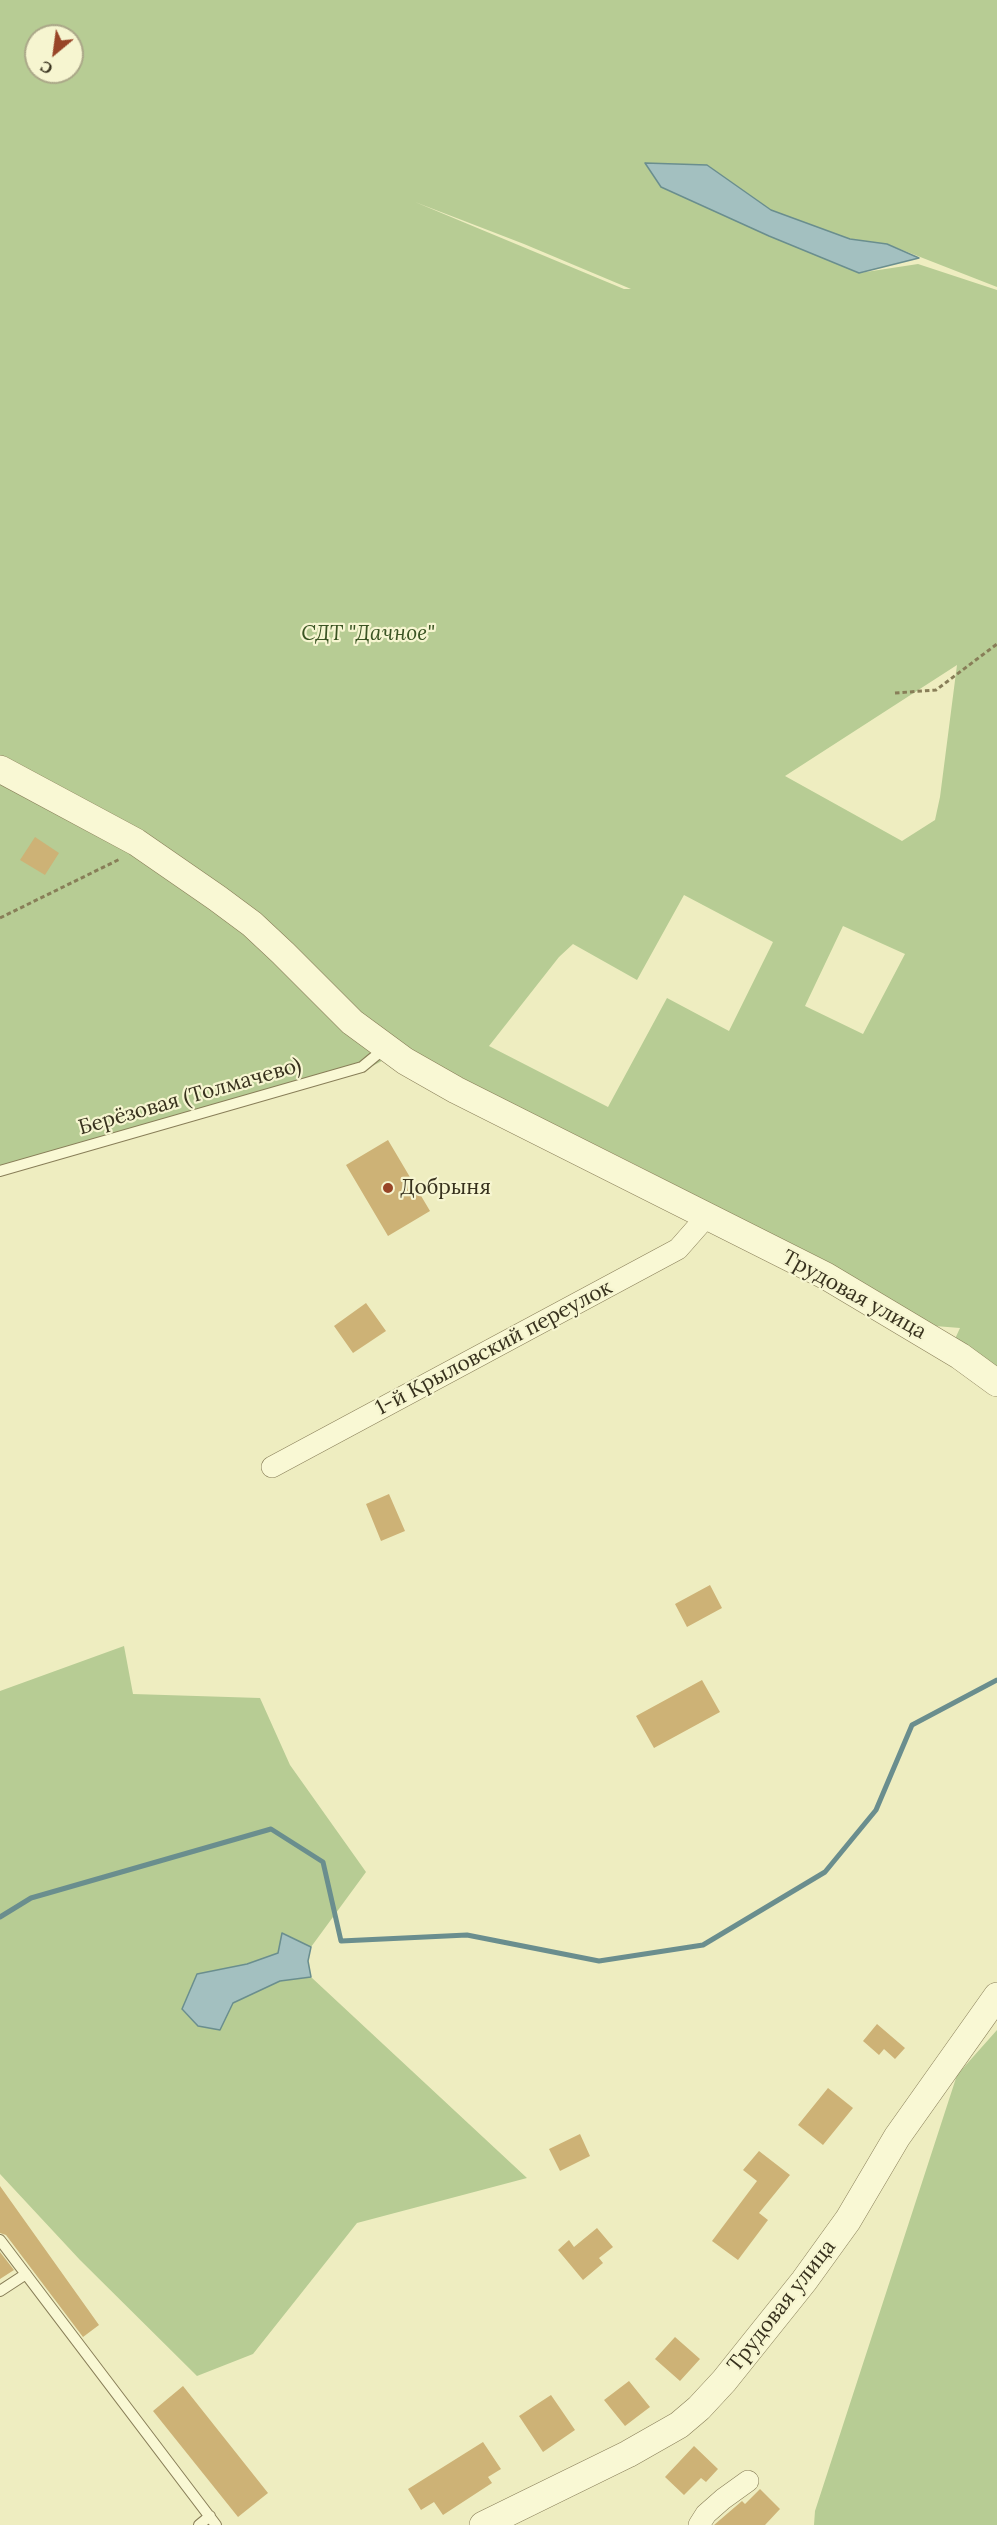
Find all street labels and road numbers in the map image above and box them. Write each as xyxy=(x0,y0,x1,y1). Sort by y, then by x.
street label: Берёзовая (Толмачево) xyxy=(76,1053,304,1141)
street label: Трудовая улица xyxy=(778,1245,930,1345)
street label: 1-й Крыловский переулок xyxy=(372,1275,616,1421)
street label: Трудовая улица xyxy=(723,2235,841,2377)

